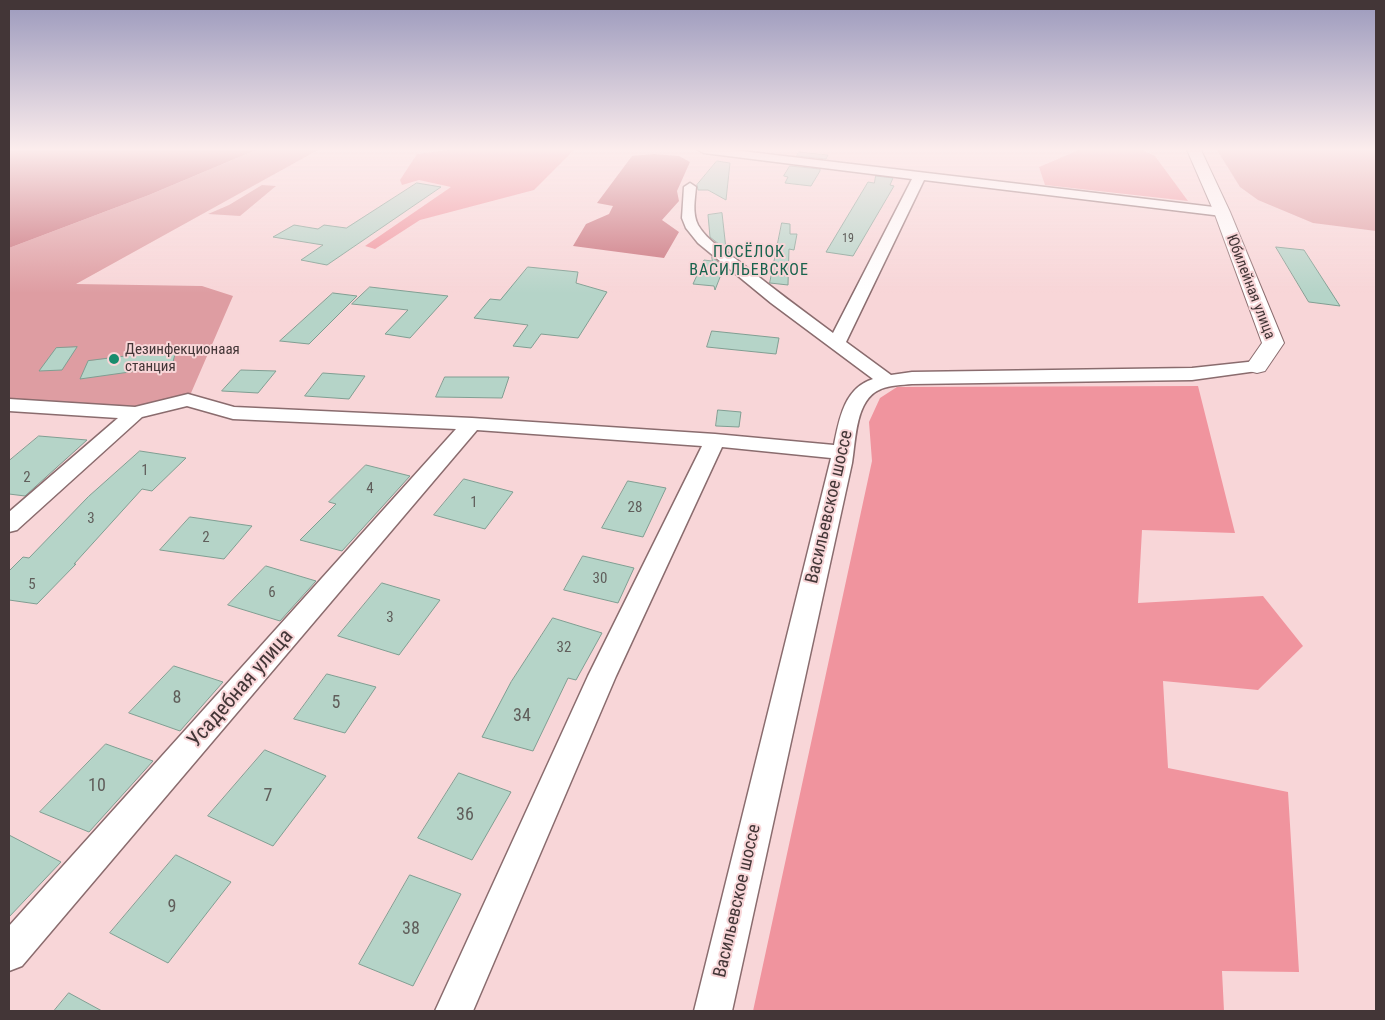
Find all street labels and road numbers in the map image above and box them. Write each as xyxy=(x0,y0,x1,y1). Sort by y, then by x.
street label: Юбилейная улица xyxy=(1222,232,1278,342)
street label: Васильевское шоссе xyxy=(802,428,858,586)
street label: Усадебная улица xyxy=(183,625,299,753)
street label: Васильевское шоссе xyxy=(710,822,766,980)

